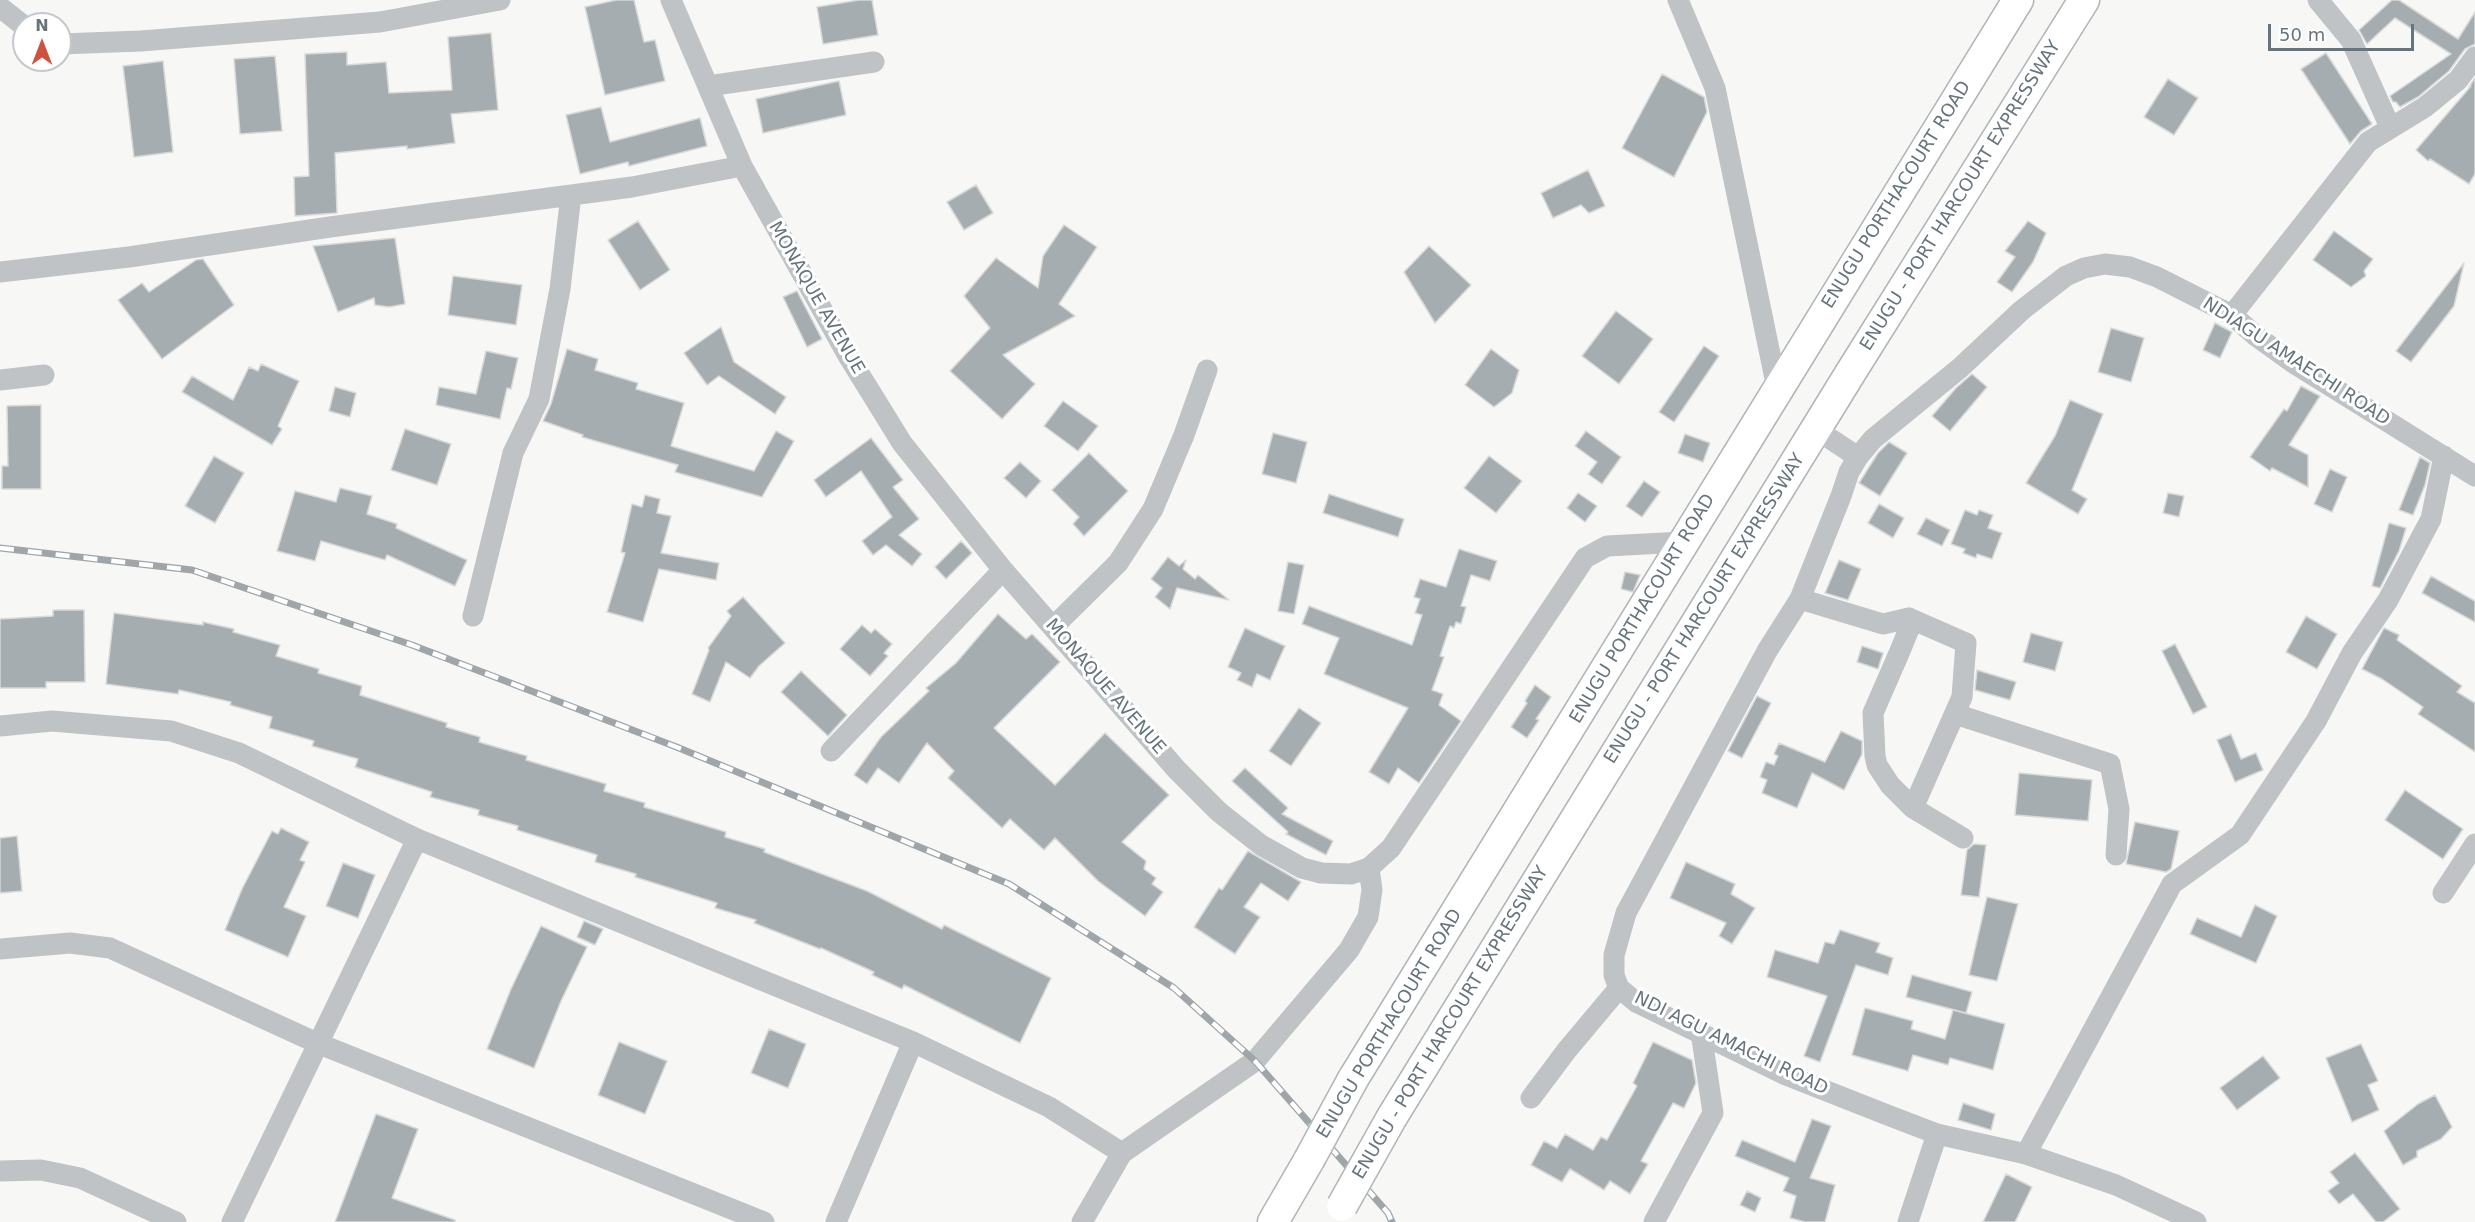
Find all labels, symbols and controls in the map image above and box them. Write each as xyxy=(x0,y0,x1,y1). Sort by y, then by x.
north arrow xyxy=(12,12,72,72)
scale bar xyxy=(2271,12,2416,50)
text: N xyxy=(35,16,49,35)
text: 50 m xyxy=(2279,24,2325,45)
street label: ENUGU - PORT HARCOURT EXPRESSWAY xyxy=(1856,37,2066,355)
street label: ENUGU PORTHACOURT ROAD xyxy=(1818,77,1976,313)
street label: MONAQUE AVENUE xyxy=(764,218,868,378)
street label: NDIAGU AMAECHI ROAD xyxy=(2198,293,2394,431)
street label: ENUGU - PORT HARCOURT EXPRESSWAY xyxy=(1600,450,1810,768)
street label: ENUGU PORTHACOURT ROAD xyxy=(1566,490,1720,728)
street label: MONAQUE AVENUE xyxy=(1040,615,1170,759)
street label: ENUGU - PORT HARCOURT EXPRESSWAY xyxy=(1349,863,1553,1183)
street label: ENUGU PORTHACOURT ROAD xyxy=(1313,905,1467,1143)
street label: NDI AGU AMACHI ROAD xyxy=(1631,988,1831,1100)

